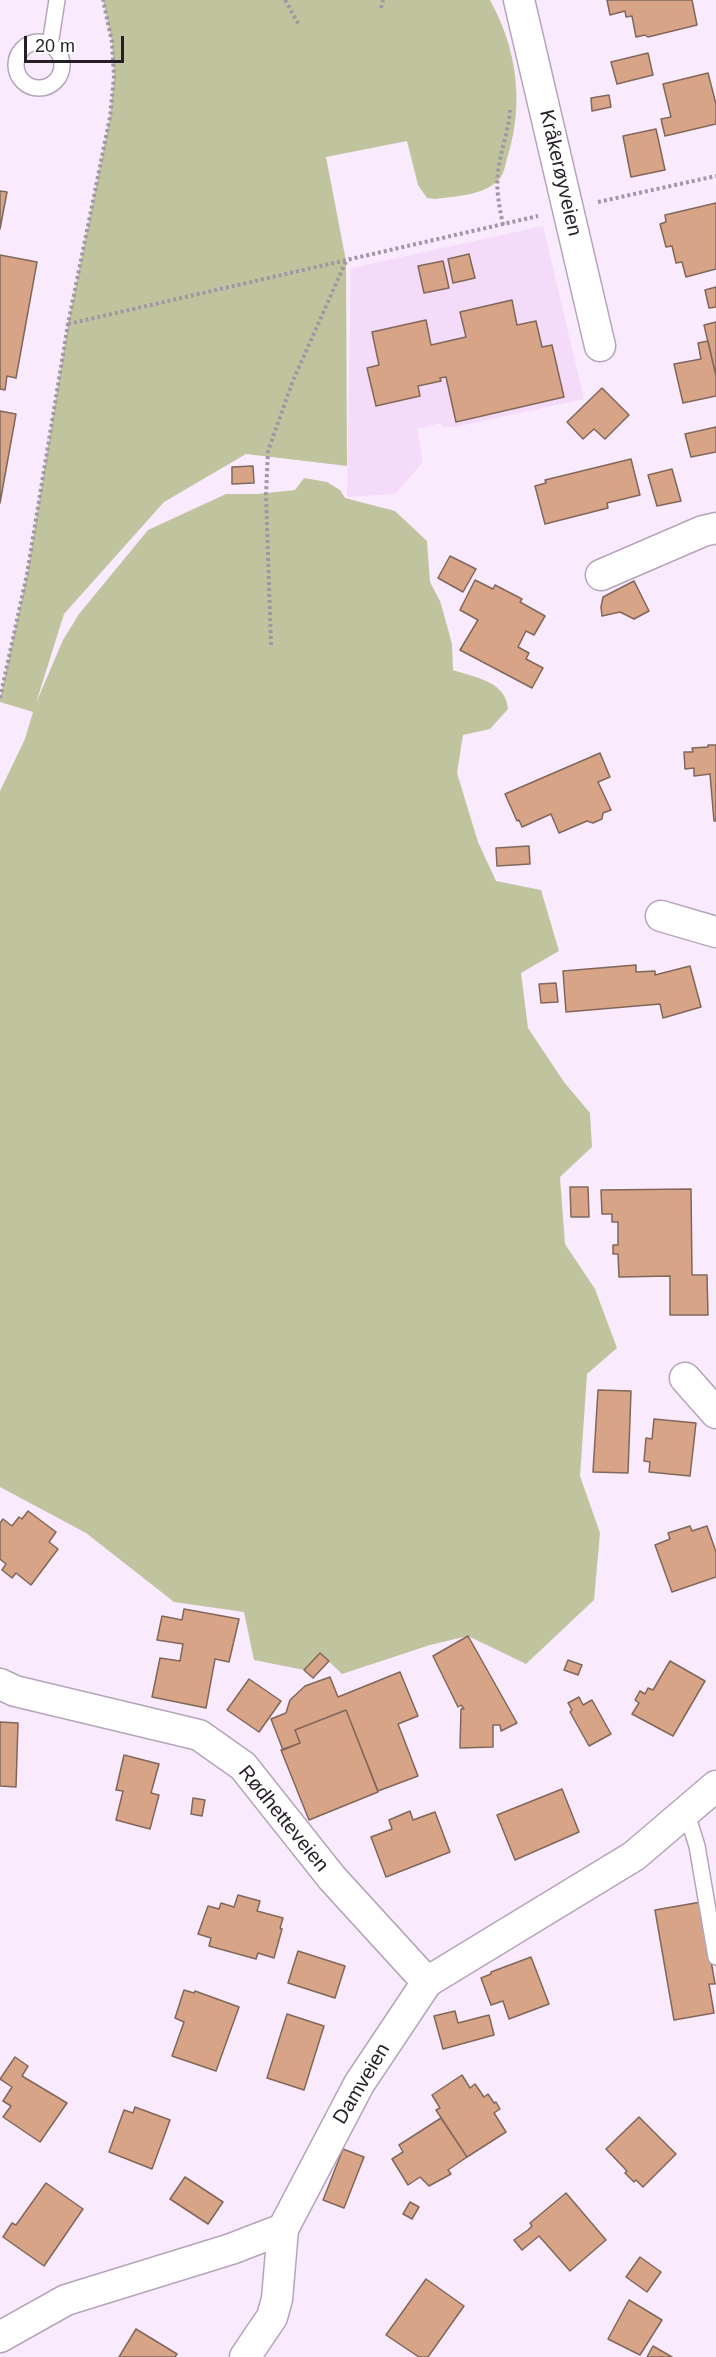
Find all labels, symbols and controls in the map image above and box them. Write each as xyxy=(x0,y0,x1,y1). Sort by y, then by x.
scale bar xyxy=(27,24,128,62)
text: 20 m xyxy=(35,36,75,56)
street label: Kråkerøyveien xyxy=(534,107,586,239)
street label: Rødhetteveien xyxy=(233,1761,333,1877)
street label: Damveien xyxy=(329,2039,395,2129)

